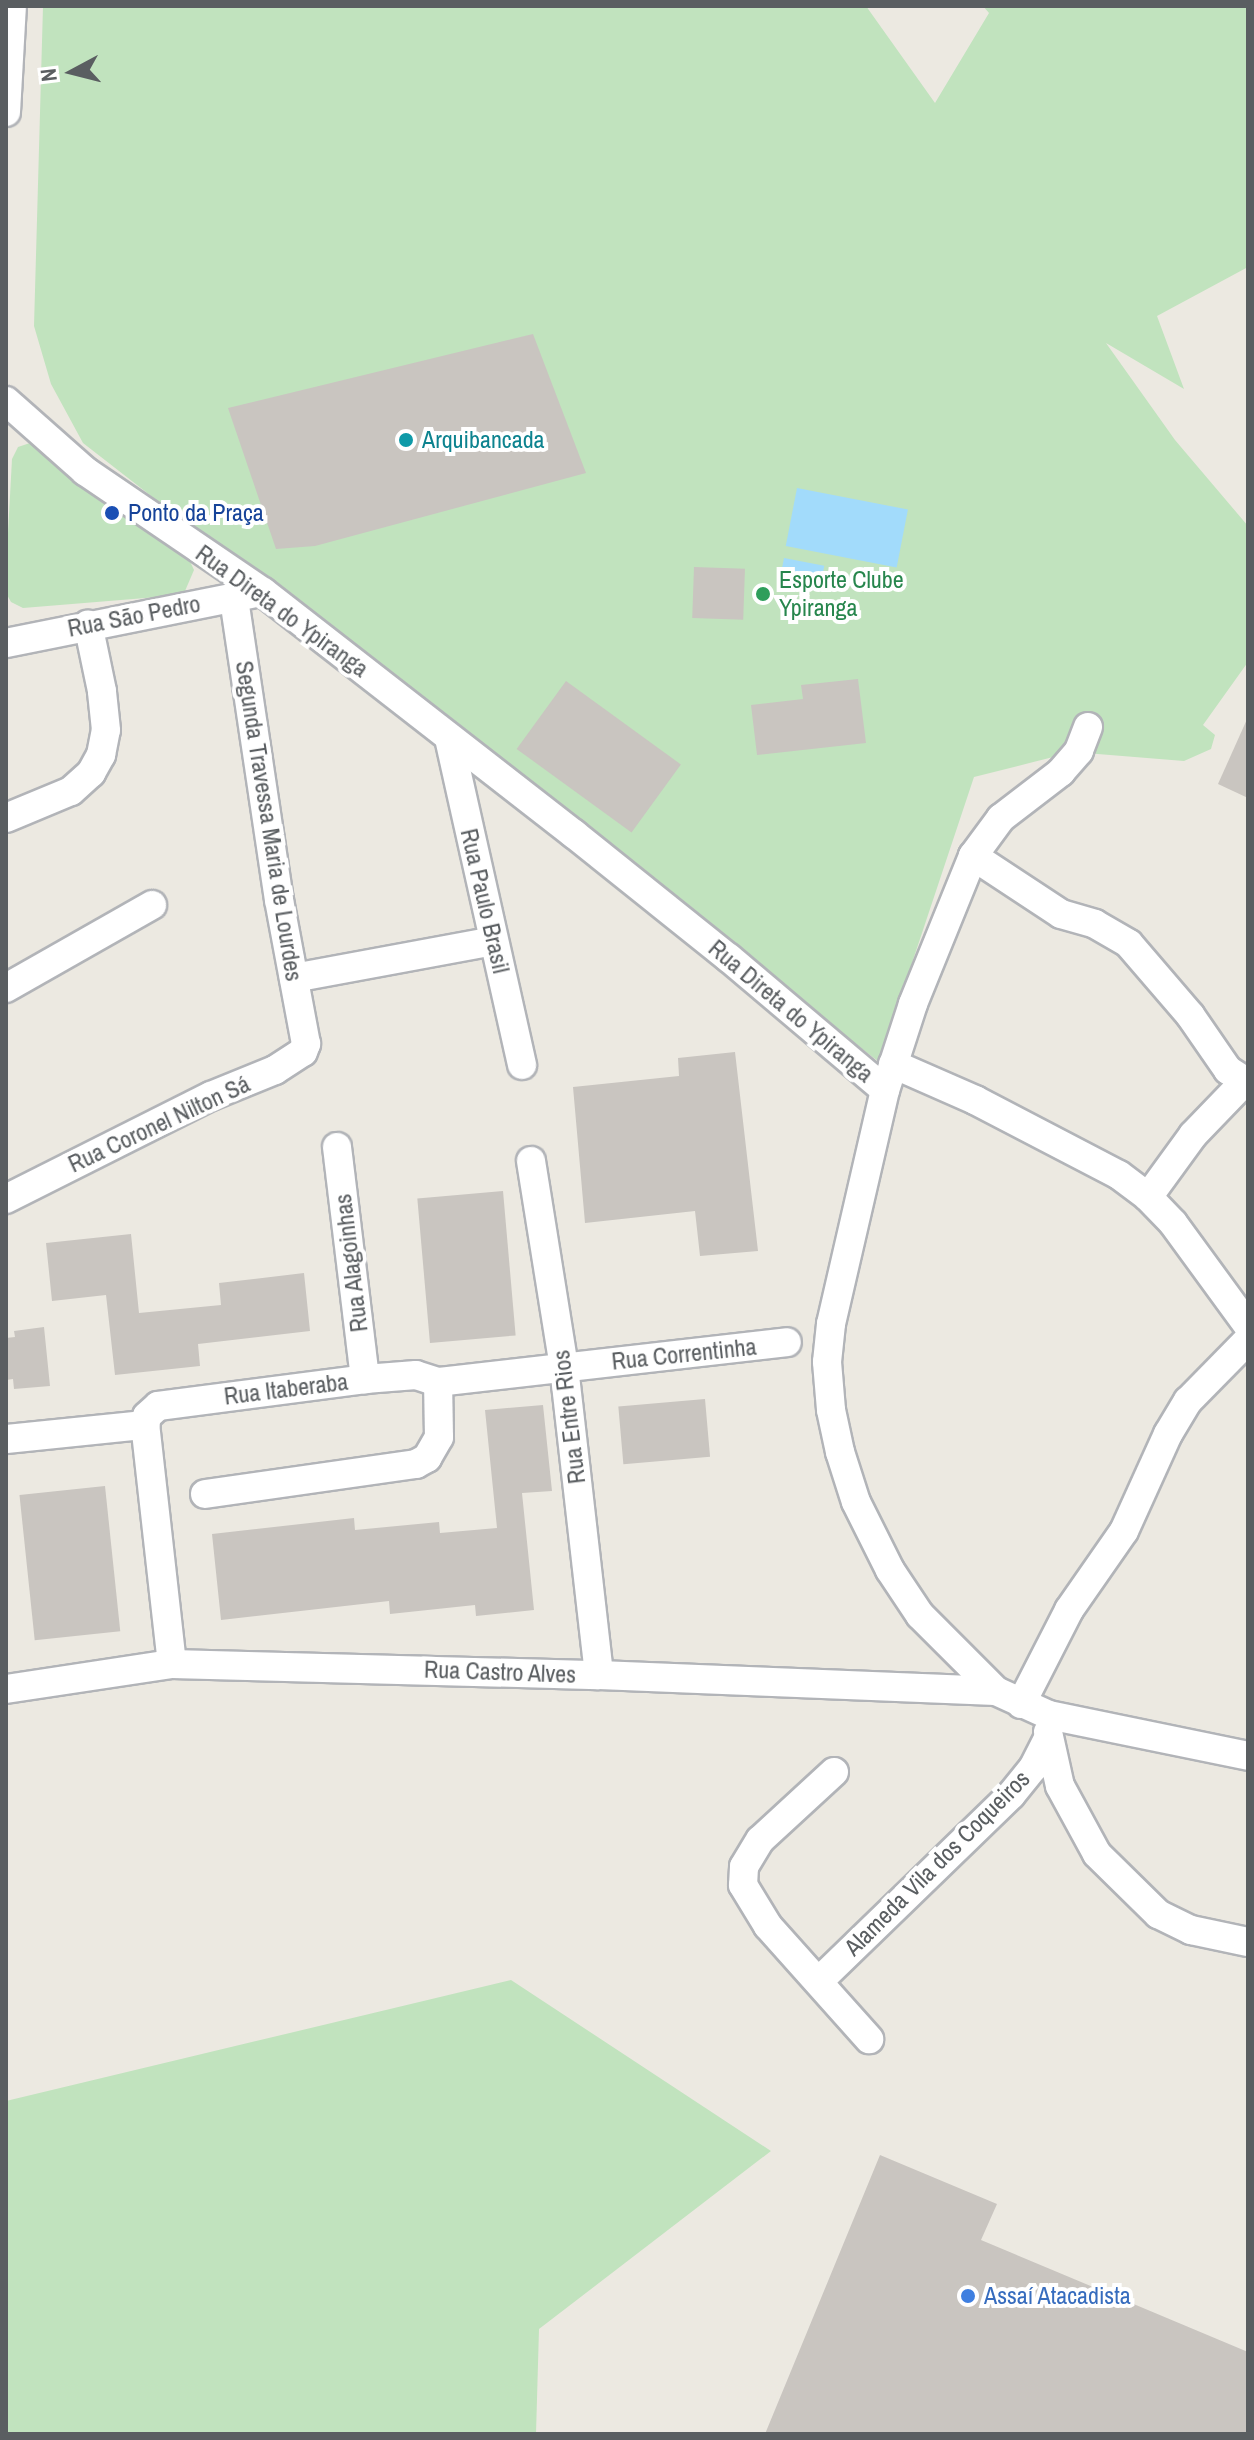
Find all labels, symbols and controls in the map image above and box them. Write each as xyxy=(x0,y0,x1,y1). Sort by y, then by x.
north arrow xyxy=(32,32,112,112)
text: N xyxy=(32,67,64,83)
place label: Arquibancada xyxy=(422,426,545,454)
marker: Arquibancada xyxy=(397,431,415,449)
place label: Ponto da Praça xyxy=(128,499,264,527)
marker: Ponto da Praça xyxy=(103,504,121,522)
street label: Rua Direta do Ypiranga xyxy=(190,539,374,683)
place label: Esporte Clube Ypiranga xyxy=(779,566,904,622)
marker: Esporte Clube Ypiranga xyxy=(754,585,772,603)
street label: Rua São Pedro xyxy=(65,589,203,643)
street label: Segunda Travessa Maria de Lourdes xyxy=(229,659,309,983)
street label: Rua Paulo Brasil xyxy=(454,826,516,976)
street label: Rua Direta do Ypiranga xyxy=(703,934,879,1088)
street label: Rua Coronel Nilton Sá xyxy=(64,1069,254,1179)
street label: Rua Alagoinhas xyxy=(328,1192,374,1334)
street label: Rua Correntinha xyxy=(610,1332,758,1376)
street label: Rua Entre Rios xyxy=(547,1348,591,1486)
street label: Rua Itaberaba xyxy=(222,1367,350,1411)
street label: Rua Castro Alves xyxy=(423,1655,577,1689)
street label: Alameda Vila dos Coqueiros xyxy=(838,1764,1036,1962)
place label: Assaí Atacadista xyxy=(984,2282,1132,2310)
marker: Assaí Atacadista xyxy=(959,2287,977,2305)

